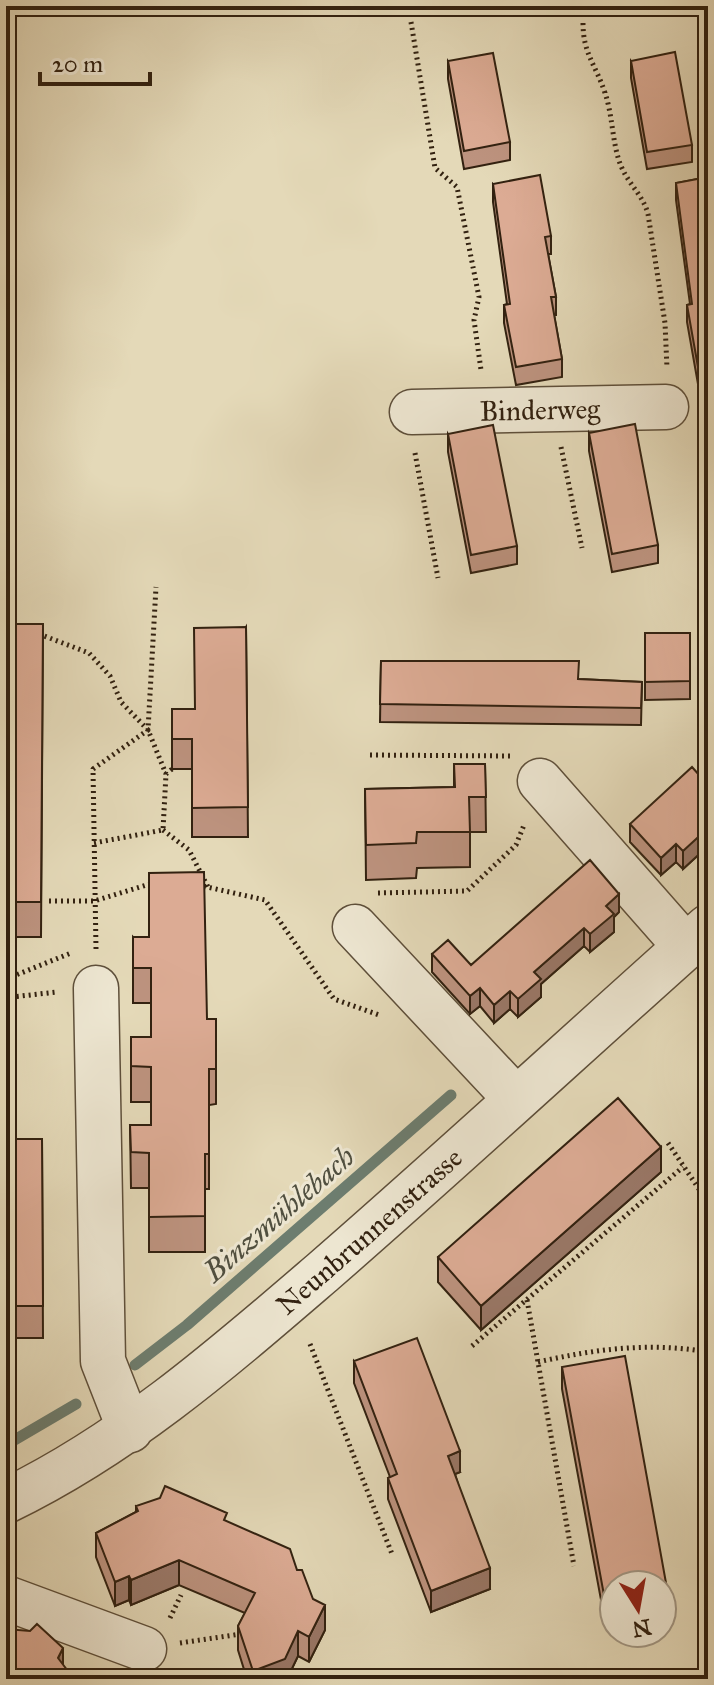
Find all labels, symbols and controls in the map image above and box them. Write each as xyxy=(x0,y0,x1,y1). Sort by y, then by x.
scale bar xyxy=(40,36,150,86)
text: 20 m xyxy=(52,49,103,79)
street label: Binderweg xyxy=(479,391,602,429)
water label: Binzmühlebach xyxy=(195,1138,362,1291)
street label: Neunbrunnenstrasse xyxy=(269,1140,469,1322)
north arrow xyxy=(598,1569,678,1649)
text: N xyxy=(630,1613,653,1643)

